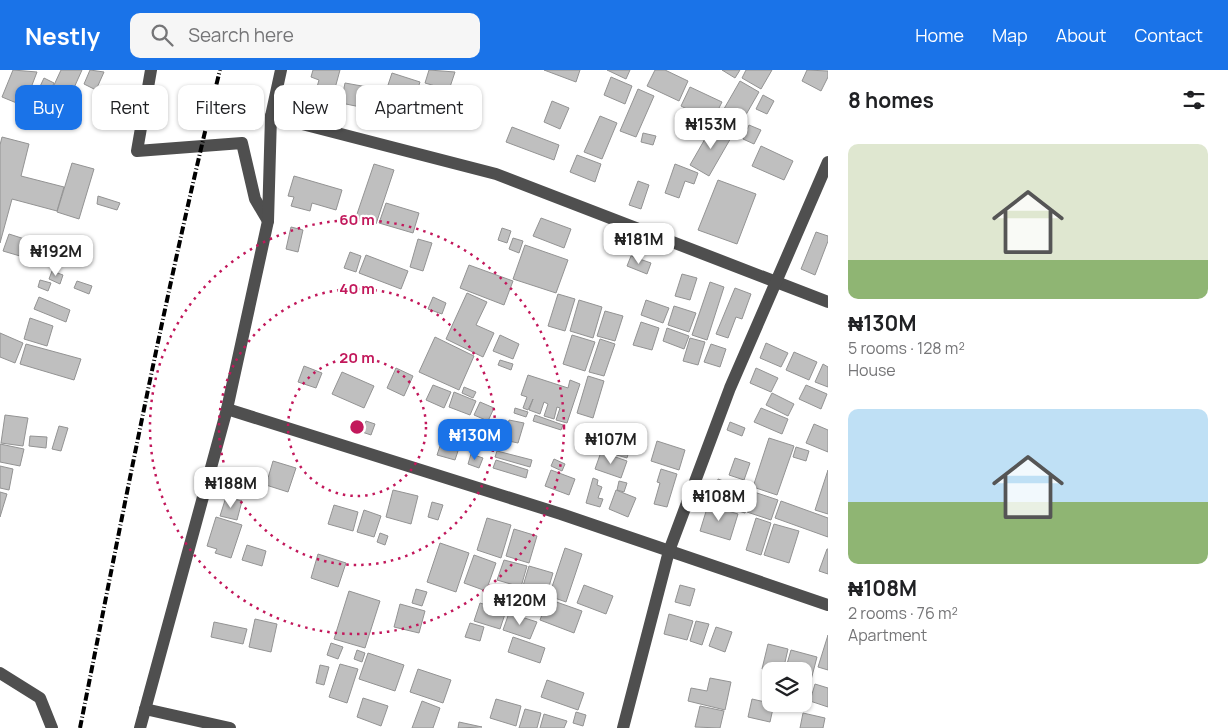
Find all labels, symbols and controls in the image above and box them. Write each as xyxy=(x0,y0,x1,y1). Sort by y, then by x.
search box xyxy=(130,13,480,58)
text: Nestly xyxy=(25,19,100,52)
icon: search xyxy=(148,21,176,49)
text: Search here xyxy=(188,22,294,48)
text: Home xyxy=(915,23,964,47)
text: Map xyxy=(992,23,1028,47)
text: About xyxy=(1056,23,1106,47)
text: Contact xyxy=(1134,23,1203,47)
chip: Buy xyxy=(15,85,82,130)
chip: Rent xyxy=(92,85,168,130)
chip: Filters xyxy=(178,85,264,130)
chip: New xyxy=(274,85,346,130)
chip: Apartment xyxy=(356,85,482,130)
text: 8 homes xyxy=(848,86,934,114)
icon: filters xyxy=(1180,86,1208,114)
pin: ₦153M xyxy=(676,108,746,150)
text: ₦153M xyxy=(686,113,736,135)
icon: home xyxy=(983,177,1073,267)
text: 60 m xyxy=(339,209,375,230)
pin: ₦181M xyxy=(604,222,674,265)
text: ₦181M xyxy=(614,228,664,250)
pin: ₦192M xyxy=(21,234,91,277)
text: ₦192M xyxy=(30,240,82,262)
text: 40 m xyxy=(339,278,375,299)
text: ₦130M xyxy=(848,309,916,337)
text: 5 rooms · 128 m² xyxy=(848,337,965,359)
text: 20 m xyxy=(339,347,375,368)
text: House xyxy=(848,359,896,381)
centre of rings xyxy=(348,418,366,436)
pin: ₦130M xyxy=(440,418,510,461)
pin: ₦107M xyxy=(576,422,646,465)
text: ₦130M xyxy=(449,424,501,446)
text: ₦107M xyxy=(585,428,637,450)
icon: home xyxy=(983,442,1073,532)
pin: ₦188M xyxy=(196,466,266,509)
text: ₦188M xyxy=(205,472,257,494)
pin: ₦108M xyxy=(684,480,754,522)
text: ₦108M xyxy=(693,485,745,507)
text: ₦108M xyxy=(848,574,917,602)
pin: ₦120M xyxy=(485,584,555,626)
text: ₦120M xyxy=(494,589,546,611)
text: 2 rooms · 76 m² xyxy=(848,602,958,624)
text: Apartment xyxy=(848,624,927,646)
map controls xyxy=(762,662,812,712)
button: layers xyxy=(762,662,812,712)

